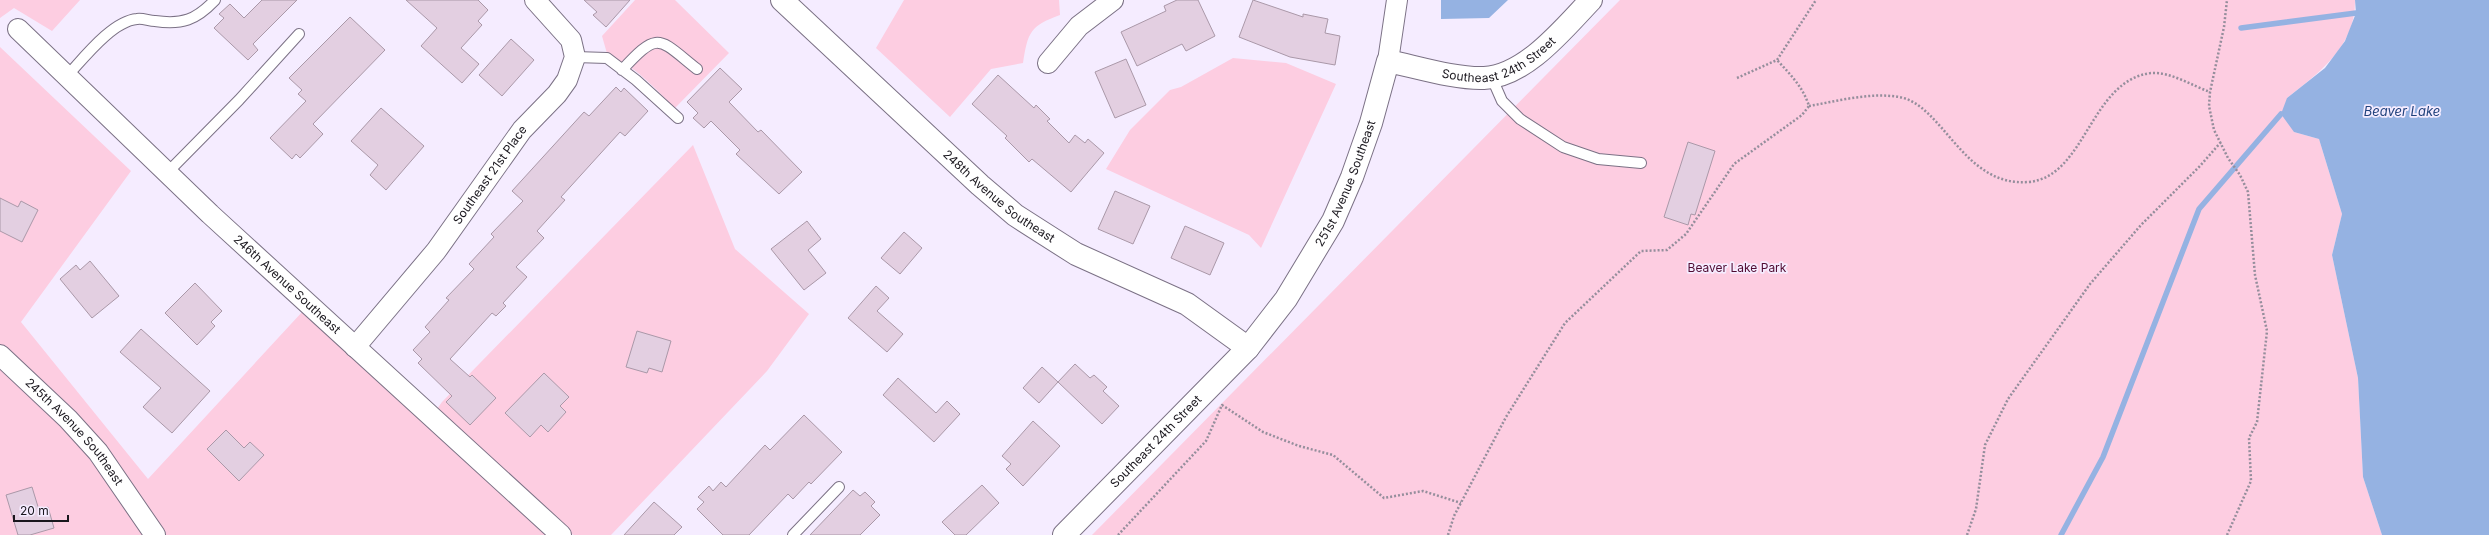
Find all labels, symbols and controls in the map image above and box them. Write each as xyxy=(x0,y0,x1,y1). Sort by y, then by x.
street label: Southeast 24th Street xyxy=(1441,33,1558,85)
water label: Beaver Lake xyxy=(2364,103,2440,119)
street label: 251st Avenue Southeast xyxy=(1311,119,1378,249)
street label: Southeast 21st Place xyxy=(450,122,530,227)
street label: 248th Avenue Southeast xyxy=(940,147,1058,246)
street label: 246th Avenue Southeast xyxy=(231,231,344,337)
park label: Beaver Lake Park xyxy=(1688,260,1787,275)
street label: 245th Avenue Southeast xyxy=(22,375,127,488)
street label: Southeast 24th Street xyxy=(1107,392,1204,491)
scale bar xyxy=(14,497,68,523)
text: 20 m xyxy=(20,503,49,518)

